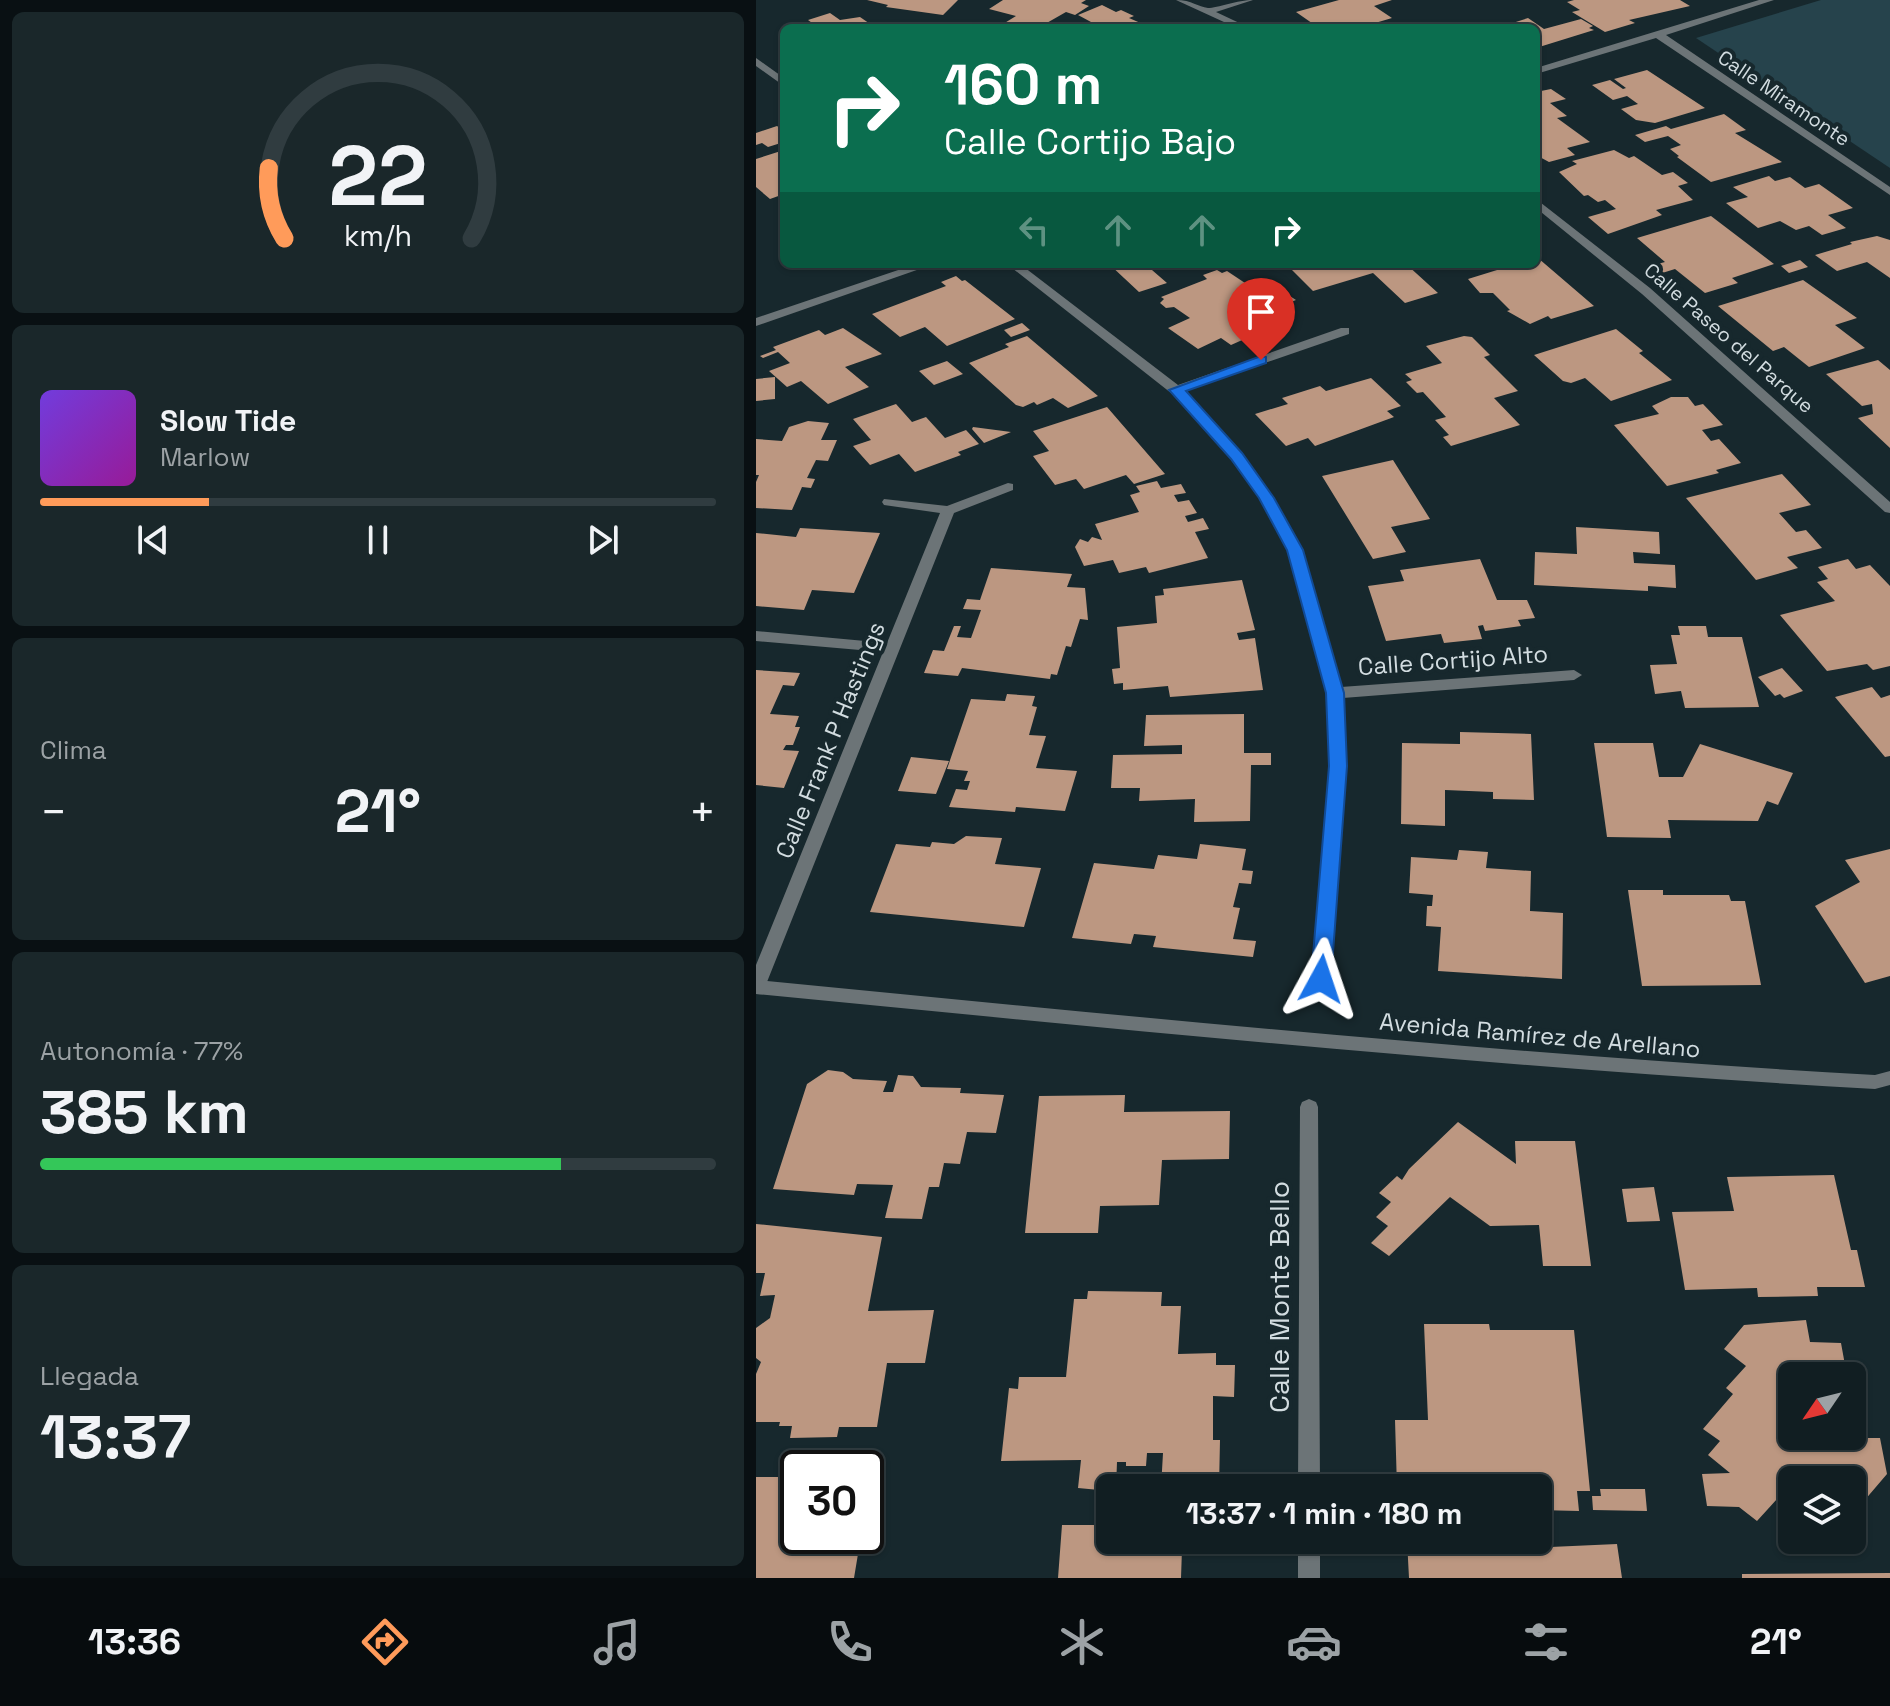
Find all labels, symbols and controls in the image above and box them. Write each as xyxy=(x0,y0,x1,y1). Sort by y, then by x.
street label: Calle Miramonte xyxy=(1713,44,1855,152)
text: 160 m xyxy=(944,49,1102,120)
icon: right xyxy=(812,56,916,160)
text: Calle Cortijo Bajo xyxy=(944,119,1236,165)
text: 22 xyxy=(329,122,427,228)
icon: left xyxy=(1012,208,1056,252)
icon: ahead xyxy=(1096,208,1140,252)
icon: ahead xyxy=(1180,208,1224,252)
icon: right xyxy=(1264,208,1308,252)
text: km/h xyxy=(344,218,412,254)
street label: Calle Paseo del Parque xyxy=(1639,257,1819,419)
pin xyxy=(1227,278,1295,360)
icon: arrive xyxy=(1239,290,1283,334)
text: Slow Tide xyxy=(160,401,296,440)
text: Marlow xyxy=(160,440,250,474)
icon: previous xyxy=(131,518,175,562)
icon: pause xyxy=(356,518,400,562)
icon: next xyxy=(581,518,625,562)
street label: Calle Frank P Hastings xyxy=(768,617,892,863)
street label: Calle Cortijo Alto xyxy=(1357,638,1549,682)
text: Clima xyxy=(40,733,107,767)
text: 21° xyxy=(335,773,421,850)
text: − xyxy=(40,784,67,840)
text: + xyxy=(689,784,716,840)
position arrow xyxy=(1279,937,1363,1021)
street label: Avenida Ramírez de Arellano xyxy=(1378,1006,1702,1064)
text: Autonomía · 77% xyxy=(40,1034,243,1068)
text: 385 km xyxy=(40,1074,249,1151)
street label: Calle Monte Bello xyxy=(1261,1181,1297,1413)
text: Llegada xyxy=(40,1359,139,1393)
north arrow xyxy=(1778,1362,1866,1450)
map controls xyxy=(1778,1362,1866,1554)
text: 13:37 xyxy=(40,1399,191,1476)
speed limit sign: 30 xyxy=(780,1450,884,1554)
button: layers xyxy=(1778,1466,1866,1554)
text: 13:37 · 1 min · 180 m xyxy=(1186,1494,1462,1533)
icon: directions xyxy=(357,1614,413,1670)
icon: music xyxy=(589,1614,645,1670)
icon: phone xyxy=(822,1614,878,1670)
icon: climate xyxy=(1054,1614,1110,1670)
icon: car xyxy=(1286,1614,1342,1670)
icon: filters xyxy=(1518,1614,1574,1670)
text: 13:36 xyxy=(88,1619,181,1665)
text: 21° xyxy=(1750,1619,1802,1665)

